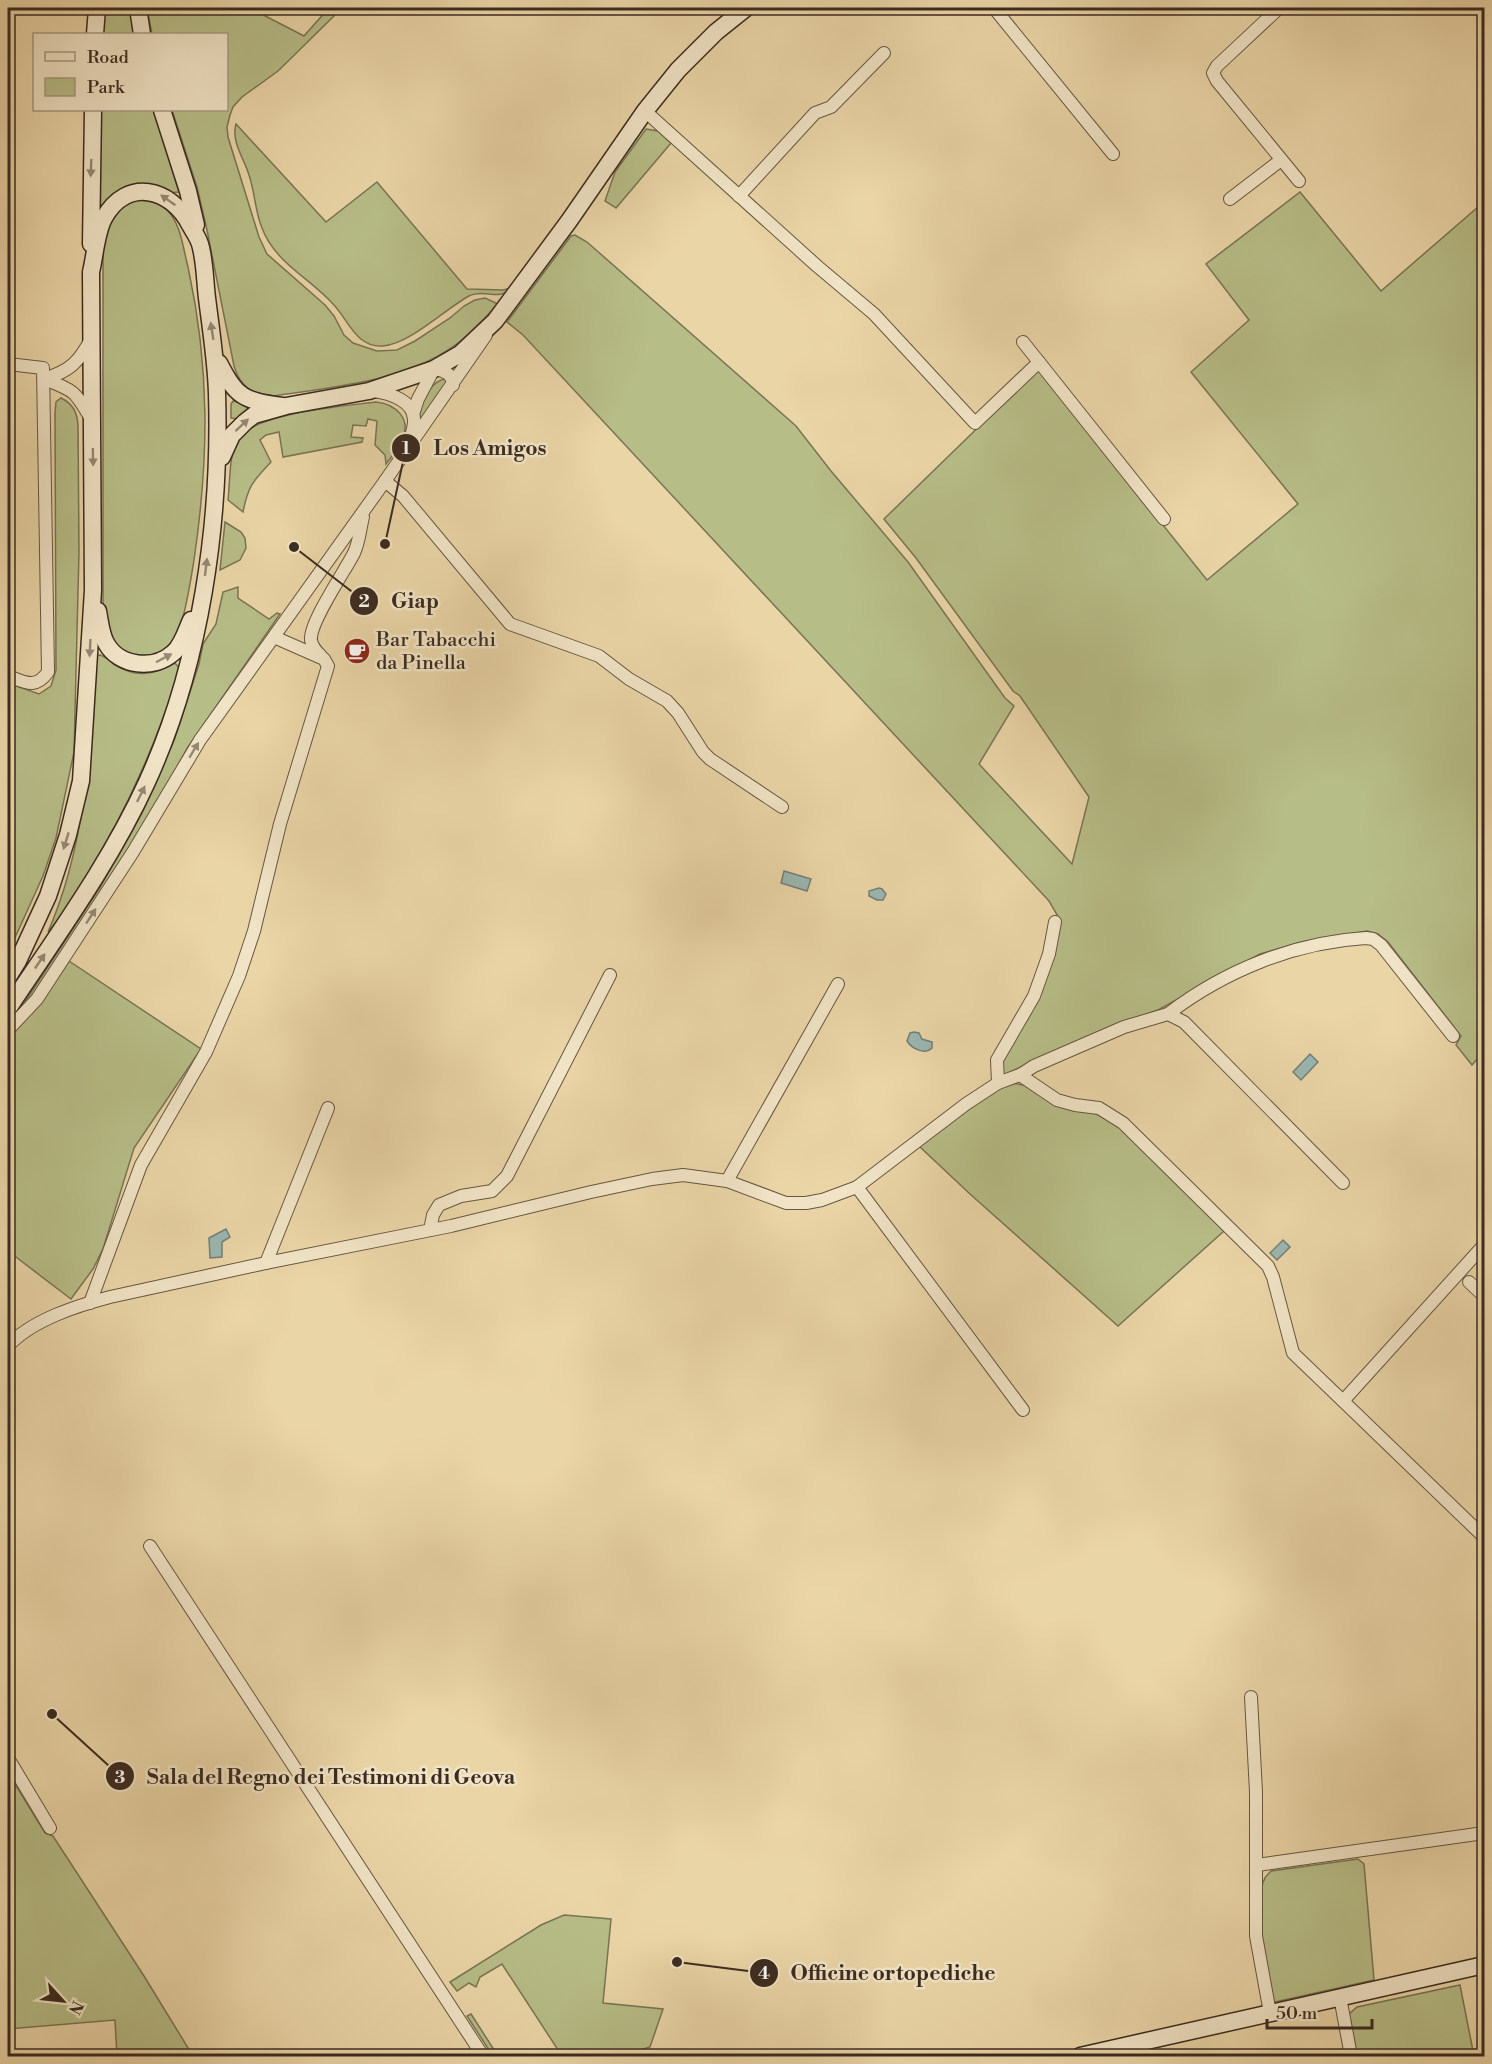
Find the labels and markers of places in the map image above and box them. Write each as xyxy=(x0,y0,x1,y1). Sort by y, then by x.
callout: Los Amigos xyxy=(391,428,558,467)
callout: Giap xyxy=(349,582,451,621)
place label: Bar Tabacchi da Pinella xyxy=(375,628,496,676)
cafe icon: Bar Tabacchi da Pinella xyxy=(342,636,372,666)
callout: Sala del Regno dei Testimoni di Geova xyxy=(105,1757,527,1796)
callout: Officine ortopediche xyxy=(749,1953,1008,1992)

